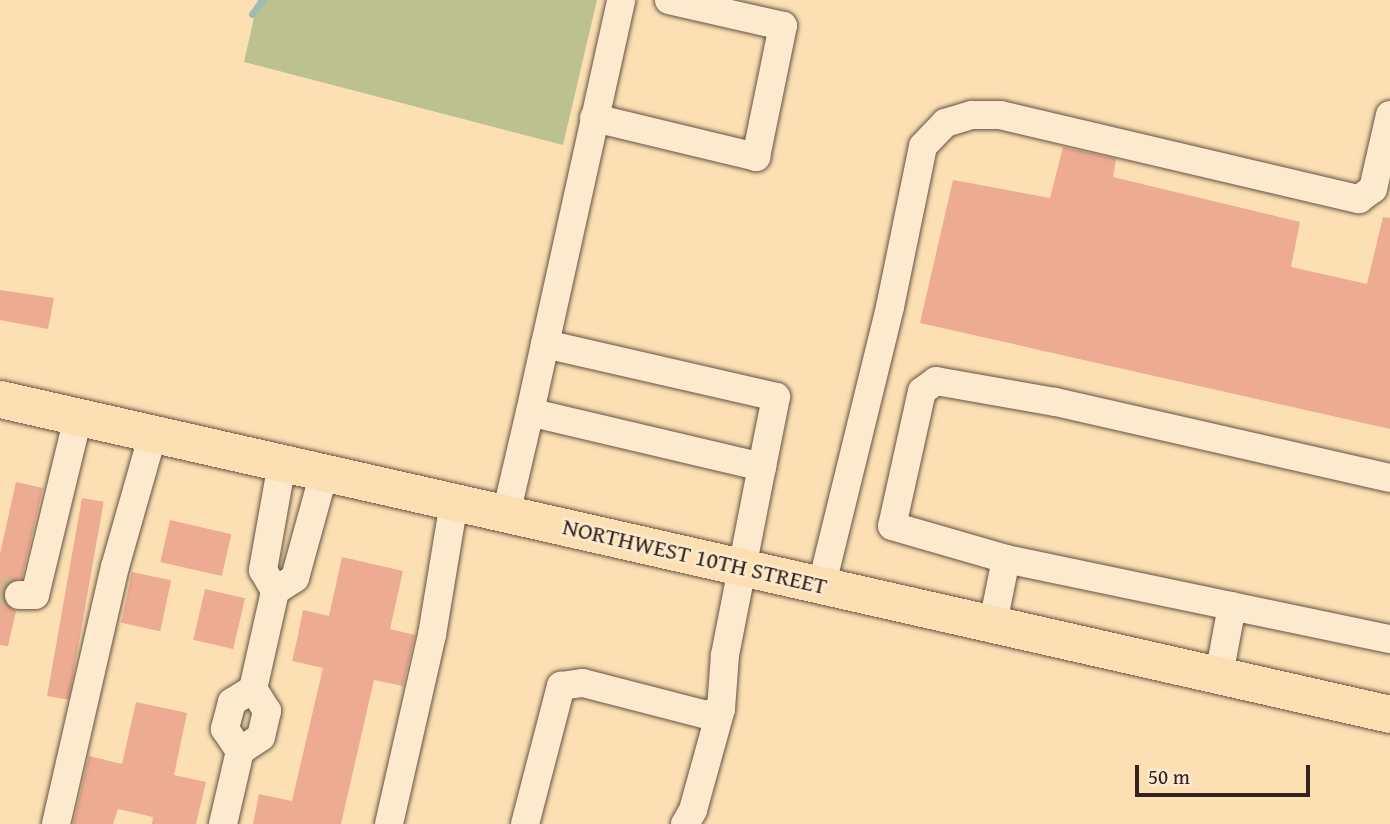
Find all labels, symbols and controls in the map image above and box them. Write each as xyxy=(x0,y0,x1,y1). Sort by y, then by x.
street label: NORTHWEST 10TH STREET xyxy=(560,512,830,600)
scale bar xyxy=(1138,750,1313,794)
text: 50 m xyxy=(1148,761,1190,792)

